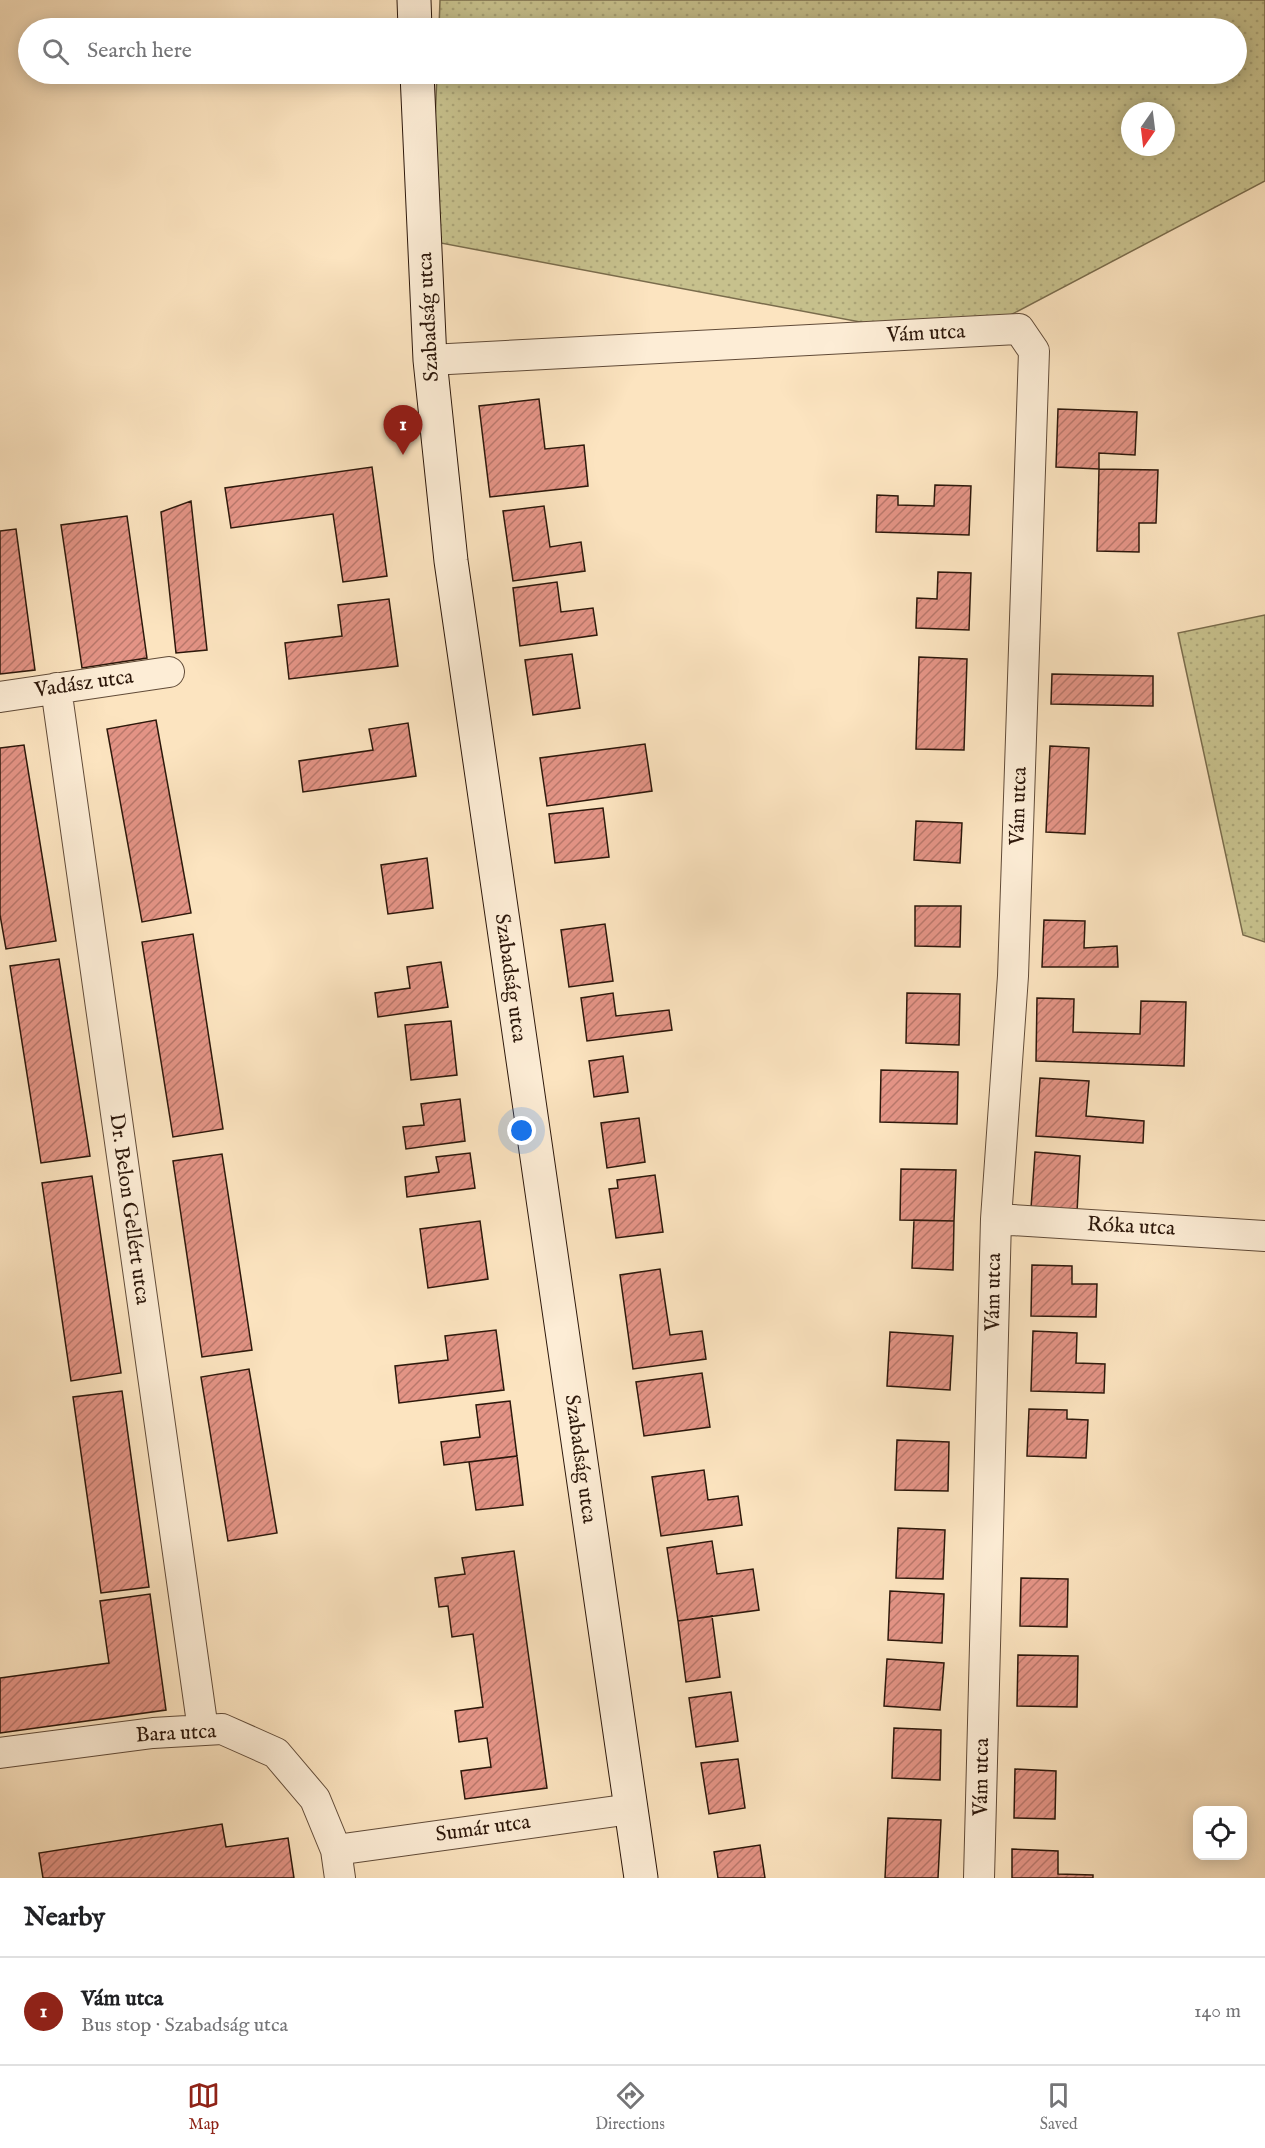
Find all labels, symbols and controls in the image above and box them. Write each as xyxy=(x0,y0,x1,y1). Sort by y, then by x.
search box xyxy=(18,18,1247,84)
icon: search xyxy=(39,35,72,68)
text: Search here xyxy=(87,37,192,65)
north arrow xyxy=(1121,102,1175,156)
street label: Szabadság utca xyxy=(412,251,446,382)
street label: Vám utca xyxy=(885,318,967,350)
pin: 1 xyxy=(384,406,422,455)
street label: Vadász utca xyxy=(32,664,136,704)
street label: Vám utca xyxy=(1004,765,1034,847)
street label: Szabadság utca xyxy=(488,912,533,1045)
street label: Dr. Belon Gellért utca xyxy=(102,1112,156,1307)
your location xyxy=(507,1116,536,1145)
street label: Róka utca xyxy=(1086,1211,1177,1243)
street label: Vám utca xyxy=(980,1252,1008,1332)
street label: Szabadság utca xyxy=(558,1393,603,1526)
street label: Bara utca xyxy=(135,1718,218,1750)
street label: Vám utca xyxy=(968,1737,996,1817)
map controls xyxy=(1193,1806,1247,1860)
button: locate xyxy=(1193,1806,1247,1860)
street label: Sumár utca xyxy=(434,1809,533,1849)
text: Nearby xyxy=(24,1901,105,1934)
text: Vám utca xyxy=(81,1985,163,2013)
text: 1 xyxy=(40,1999,47,2024)
text: 140 m xyxy=(1194,1999,1241,2024)
text: Bus stop · Szabadság utca xyxy=(81,2013,288,2038)
tab: Map xyxy=(187,2079,220,2135)
tab: Directions xyxy=(595,2079,665,2135)
tab: Saved xyxy=(1040,2079,1078,2135)

